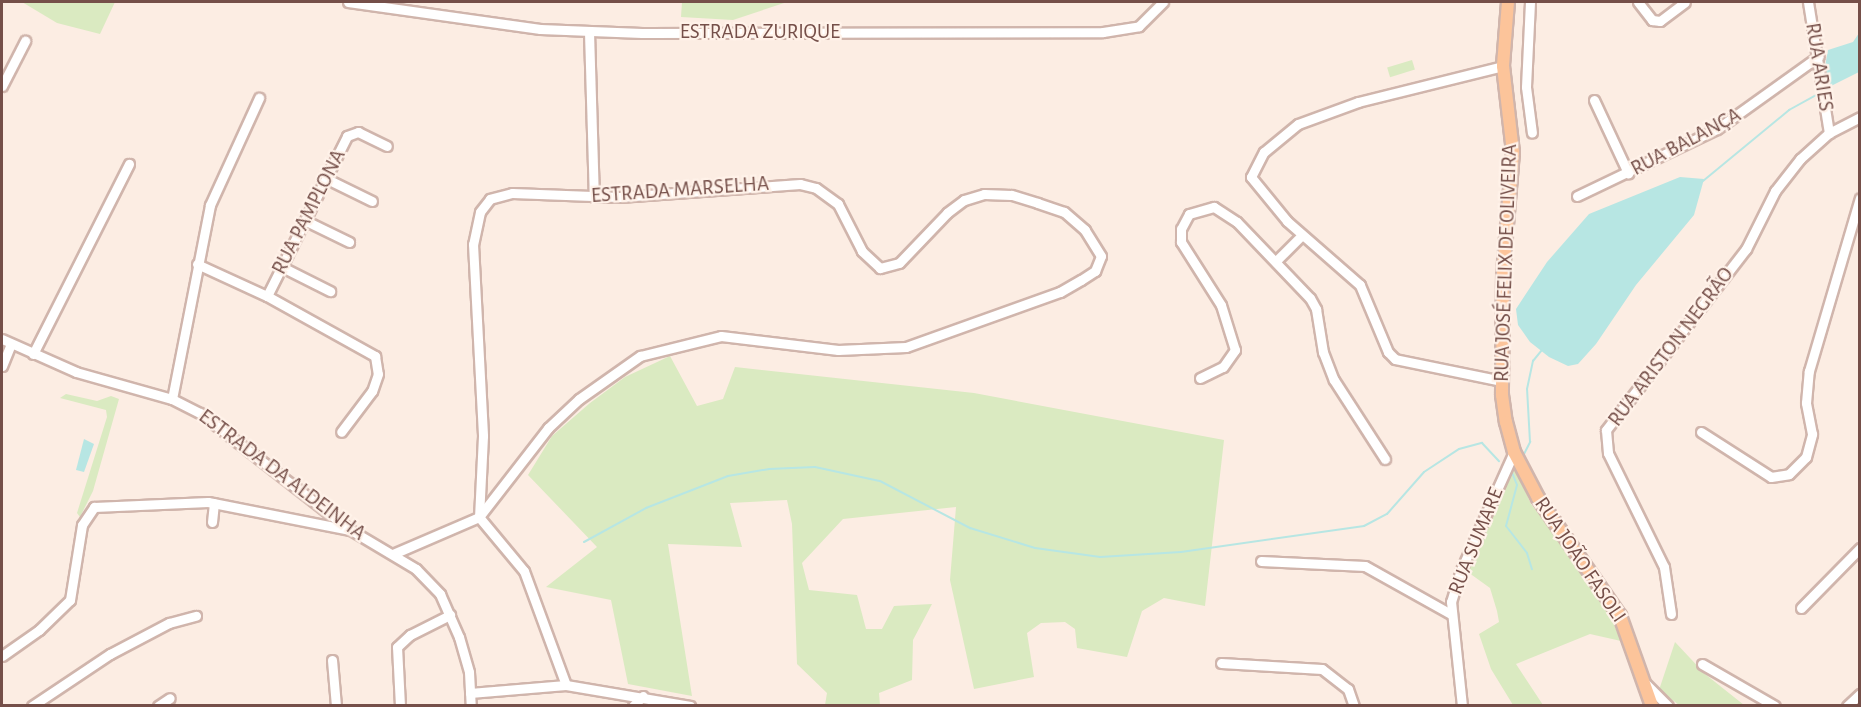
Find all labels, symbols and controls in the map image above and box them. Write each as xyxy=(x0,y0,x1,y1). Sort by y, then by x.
street label: ESTRADA ZURIQUE xyxy=(680,19,840,45)
street label: RUA ARIES xyxy=(1800,21,1838,113)
street label: RUA BALANÇA xyxy=(1627,102,1745,182)
street label: RUA JOSÉ FELIX DE OLIVEIRA xyxy=(1489,144,1523,382)
street label: RUA PAMPLONA xyxy=(267,145,351,279)
street label: ESTRADA MARSELHA xyxy=(590,171,770,209)
street label: RUA ARISTON NEGRÃO xyxy=(1603,262,1739,432)
street label: ESTRADA DA ALDEINHA xyxy=(194,404,370,546)
street label: RUA SUMARE xyxy=(1443,484,1509,598)
street label: RUA JOÃO FASOLI xyxy=(1529,493,1631,627)

